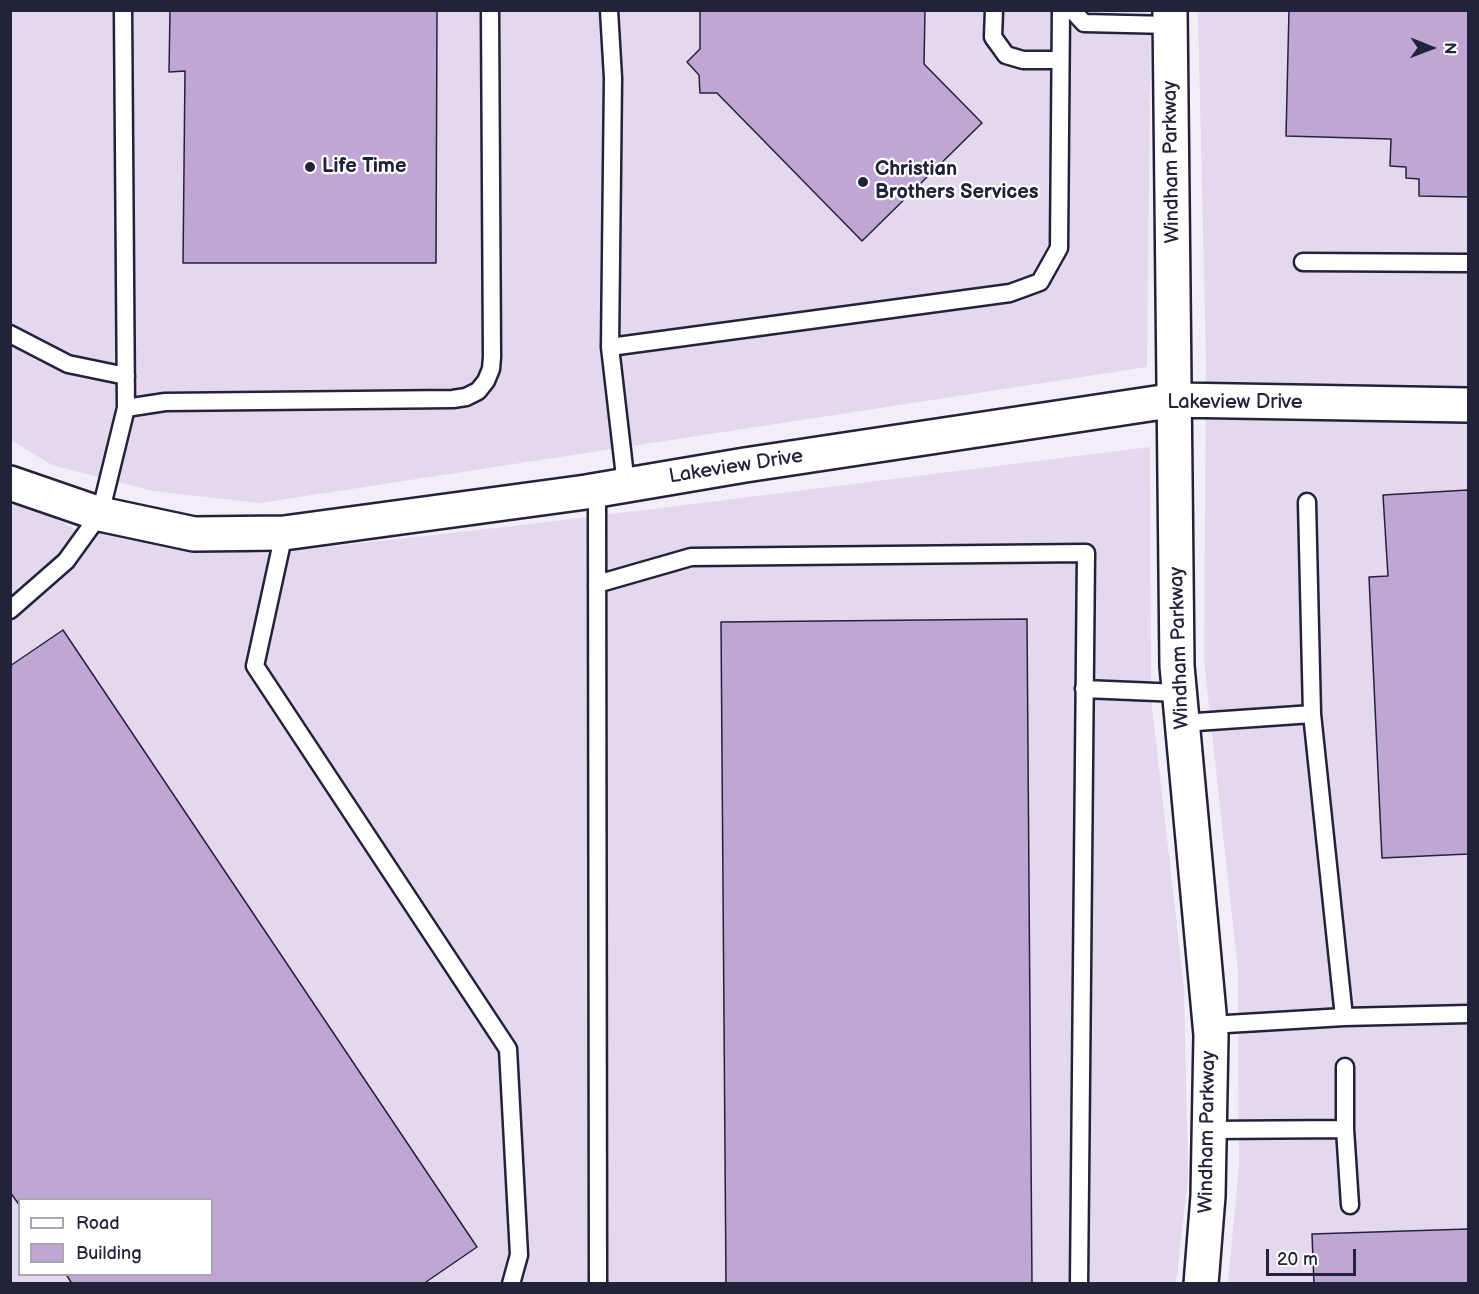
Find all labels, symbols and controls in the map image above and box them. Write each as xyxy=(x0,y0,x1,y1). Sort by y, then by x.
north arrow xyxy=(1401,18,1461,78)
text: N xyxy=(1440,42,1459,55)
street label: Windham Parkway xyxy=(1159,80,1185,244)
place label: Life Time xyxy=(322,155,406,179)
place label: Christian Brothers Services xyxy=(875,158,1039,205)
marker: Life Time xyxy=(303,160,317,174)
marker: Christian Brothers Services xyxy=(856,175,870,189)
street label: Lakeview Drive xyxy=(1167,391,1303,415)
street label: Lakeview Drive xyxy=(667,445,805,489)
street label: Windham Parkway xyxy=(1165,566,1195,730)
street label: Windham Parkway xyxy=(1195,1050,1221,1214)
legend xyxy=(18,1198,213,1276)
text: Road xyxy=(76,1213,120,1234)
scale bar xyxy=(1269,1237,1359,1275)
text: Building xyxy=(76,1243,142,1264)
text: 20 m xyxy=(1277,1249,1318,1270)

